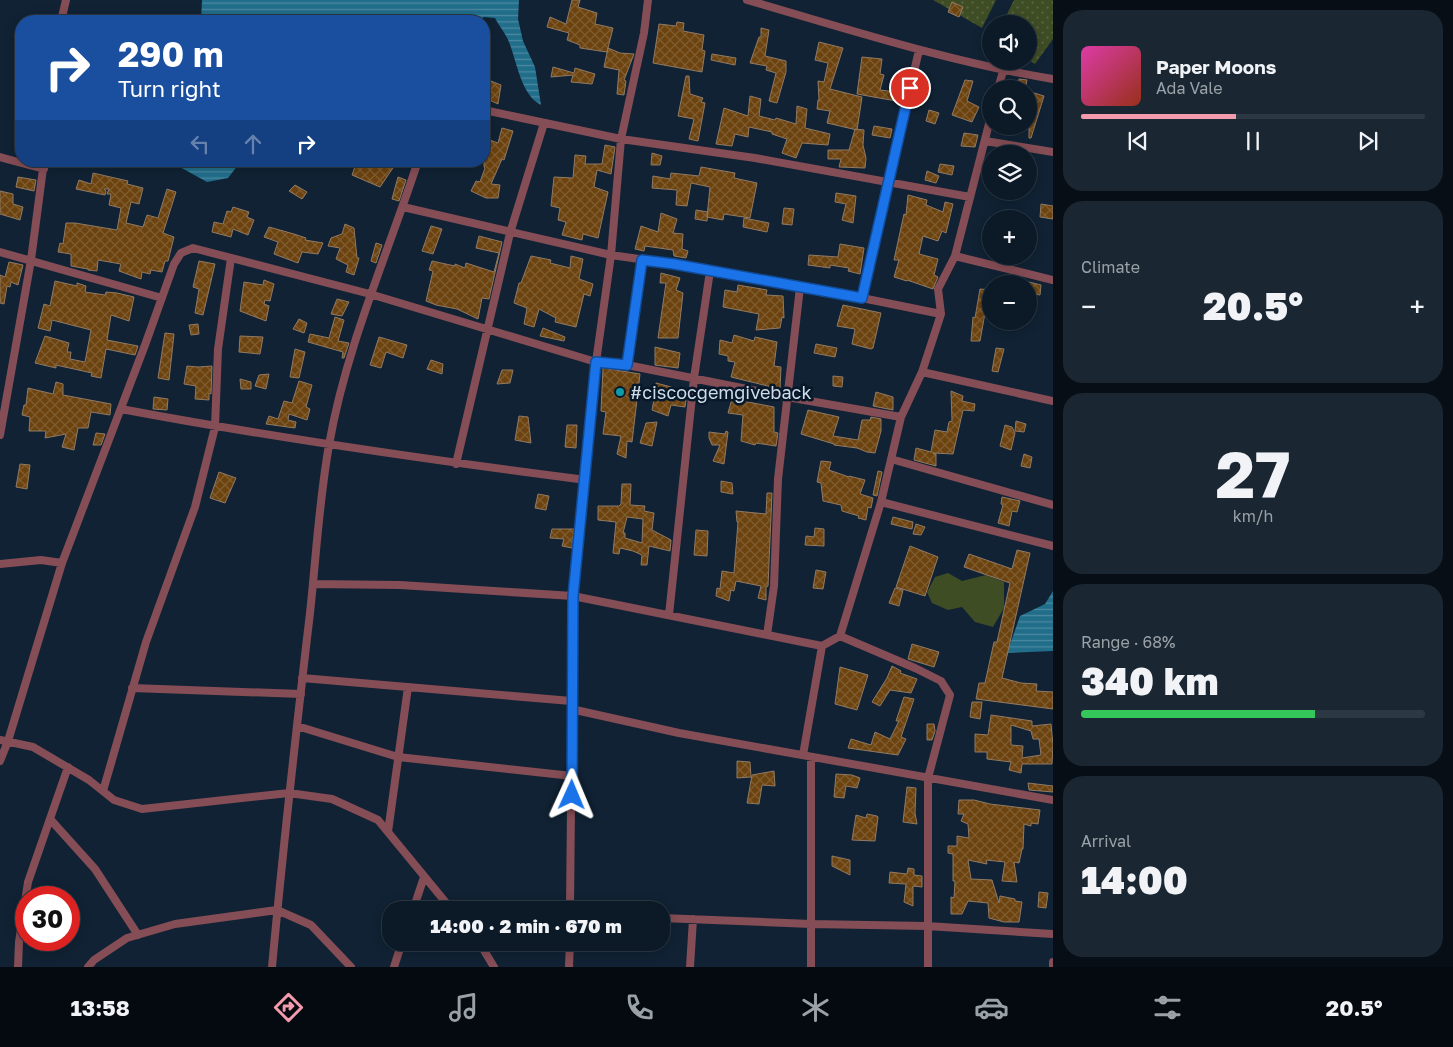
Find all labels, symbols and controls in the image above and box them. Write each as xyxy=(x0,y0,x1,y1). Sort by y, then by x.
map controls xyxy=(982,15,1037,330)
button: sound xyxy=(982,15,1037,70)
text: 290 m xyxy=(118,33,224,75)
icon: right xyxy=(35,35,100,100)
text: Paper Moons xyxy=(1156,55,1276,78)
pin xyxy=(889,67,931,109)
icon: arrive xyxy=(896,74,924,102)
text: Turn right xyxy=(118,75,221,102)
text: Ada Vale xyxy=(1156,78,1222,98)
button: search xyxy=(982,80,1037,135)
icon: previous xyxy=(1124,127,1152,155)
icon: pause xyxy=(1239,127,1267,155)
icon: next xyxy=(1354,127,1382,155)
icon: left xyxy=(186,130,214,158)
icon: ahead xyxy=(239,130,267,158)
icon: right xyxy=(292,130,320,158)
button: layers xyxy=(982,145,1037,200)
button: + xyxy=(982,210,1037,265)
text: Climate xyxy=(1081,257,1140,277)
button: − xyxy=(982,275,1037,330)
text: 20.5° xyxy=(1203,283,1303,328)
text: − xyxy=(1081,290,1096,323)
text: + xyxy=(1410,290,1425,323)
place label: #ciscocgemgiveback xyxy=(630,381,812,403)
marker: #ciscocgemgiveback xyxy=(614,386,626,398)
text: 27 xyxy=(1215,434,1291,512)
text: km/h xyxy=(1233,506,1273,526)
text: Range · 68% xyxy=(1081,632,1175,652)
text: 340 km xyxy=(1081,658,1219,703)
position arrow xyxy=(545,768,597,820)
text: Arrival xyxy=(1081,831,1131,851)
text: 14:00 xyxy=(1081,857,1188,902)
speed limit sign: 30 xyxy=(15,886,80,951)
text: 14:00 · 2 min · 670 m xyxy=(430,914,622,937)
icon: directions xyxy=(271,990,306,1025)
icon: music xyxy=(446,990,481,1025)
icon: phone xyxy=(622,990,657,1025)
icon: climate xyxy=(798,990,833,1025)
icon: car xyxy=(974,990,1009,1025)
icon: filters xyxy=(1150,990,1185,1025)
text: 13:58 xyxy=(70,994,130,1021)
text: 20.5° xyxy=(1326,994,1383,1021)

